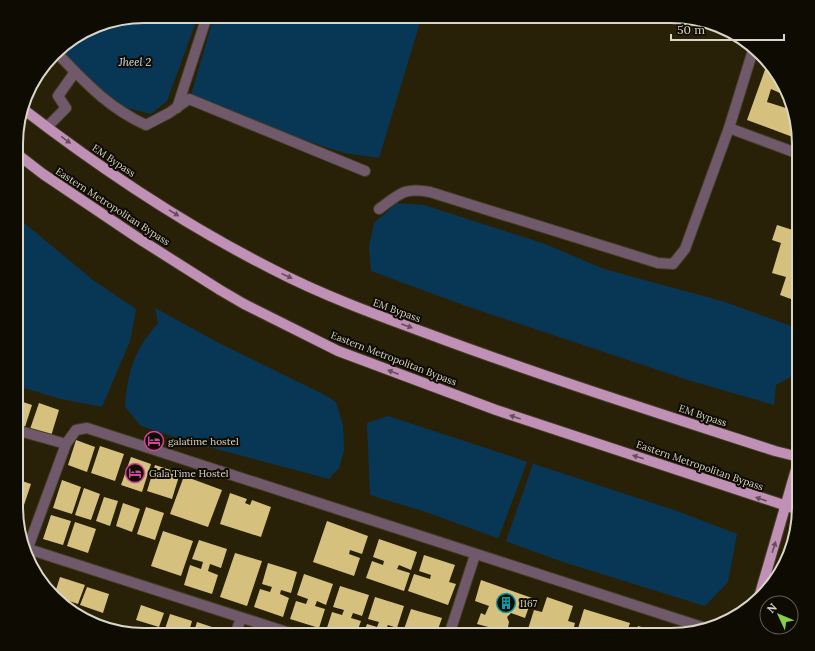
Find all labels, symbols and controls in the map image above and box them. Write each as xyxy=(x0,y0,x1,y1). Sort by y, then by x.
scale bar xyxy=(671,16,784,42)
text: 50 m xyxy=(677,22,705,37)
water label: Jheel 2 xyxy=(118,55,152,69)
one-way arrow xyxy=(60,136,71,144)
street label: EM Bypass xyxy=(89,141,138,180)
street label: Eastern Metropolitan Bypass xyxy=(53,165,173,248)
one-way arrow xyxy=(168,209,180,216)
one-way arrow xyxy=(281,273,293,279)
street label: EM Bypass xyxy=(371,296,423,325)
one-way arrow xyxy=(401,323,413,329)
street label: Eastern Metropolitan Bypass xyxy=(329,328,459,389)
one-way arrow xyxy=(386,368,398,374)
street label: EM Bypass xyxy=(677,402,729,429)
one-way arrow xyxy=(508,413,520,419)
hotel icon: galatime hostel xyxy=(143,430,165,452)
place label: galatime hostel xyxy=(168,435,239,448)
street label: Eastern Metropolitan Bypass xyxy=(634,438,766,494)
one-way arrow xyxy=(632,454,644,460)
hotel icon: Gala Time Hostel xyxy=(124,462,146,484)
place label: Gala Time Hostel xyxy=(149,467,229,480)
one-way arrow xyxy=(755,495,767,501)
one-way arrow xyxy=(771,540,777,552)
building icon: I167 xyxy=(495,592,517,614)
north arrow xyxy=(759,595,799,635)
place label: I167 xyxy=(520,597,538,610)
text: N xyxy=(764,600,780,616)

